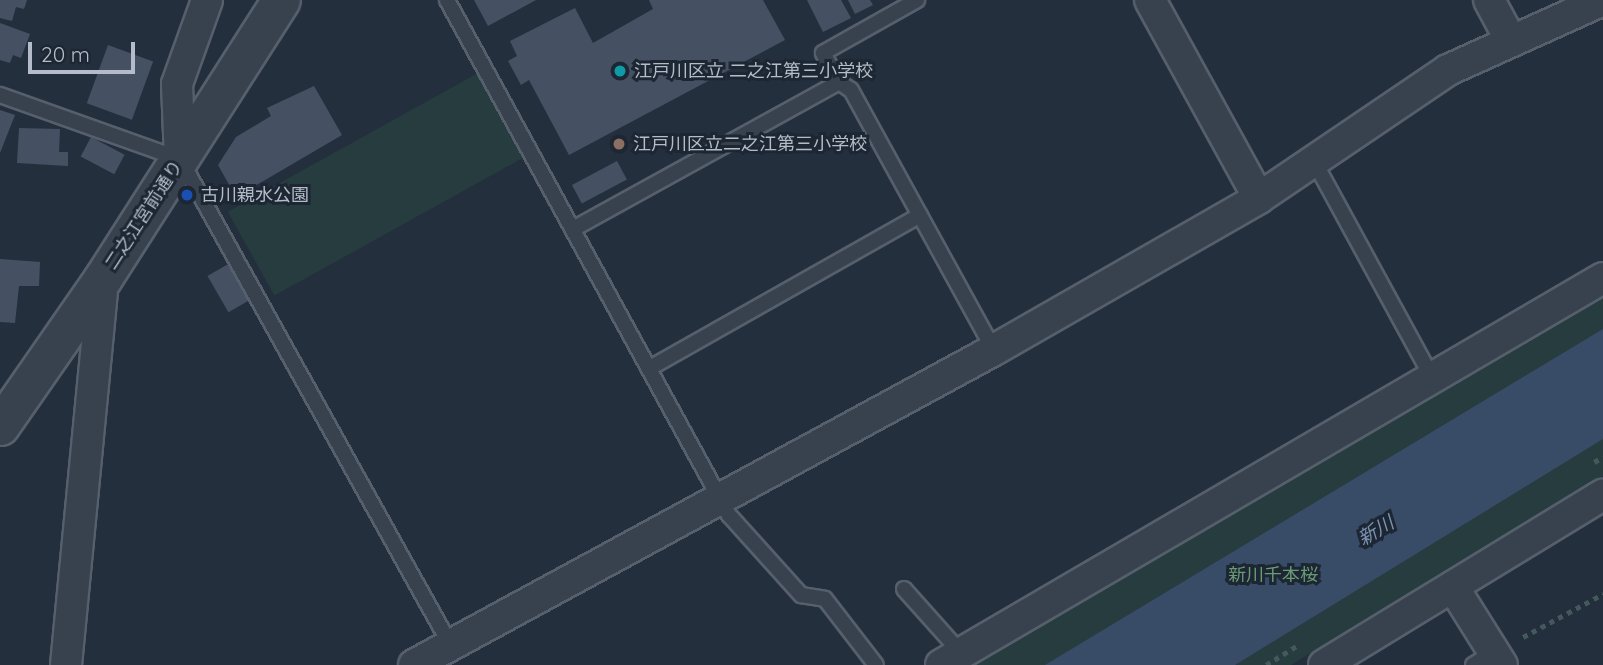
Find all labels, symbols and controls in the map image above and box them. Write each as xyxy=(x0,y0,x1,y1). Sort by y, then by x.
scale bar xyxy=(32,28,138,72)
text: 20 m xyxy=(41,41,90,67)
place label: 江戸川区立 二之江第三小学校 xyxy=(634,60,873,82)
marker: 江戸川区立 二之江第三小学校 xyxy=(612,63,628,79)
place label: 江戸川区立二之江第三小学校 xyxy=(633,133,867,155)
marker: 江戸川区立二之江第三小学校 xyxy=(611,136,627,152)
street label: 二之江宮前通り xyxy=(101,156,187,274)
place label: 古川親水公園 xyxy=(201,184,309,206)
marker: 古川親水公園 xyxy=(179,187,195,203)
water label: 新川 xyxy=(1354,511,1398,551)
park label: 新川千本桜 xyxy=(1228,564,1318,586)

